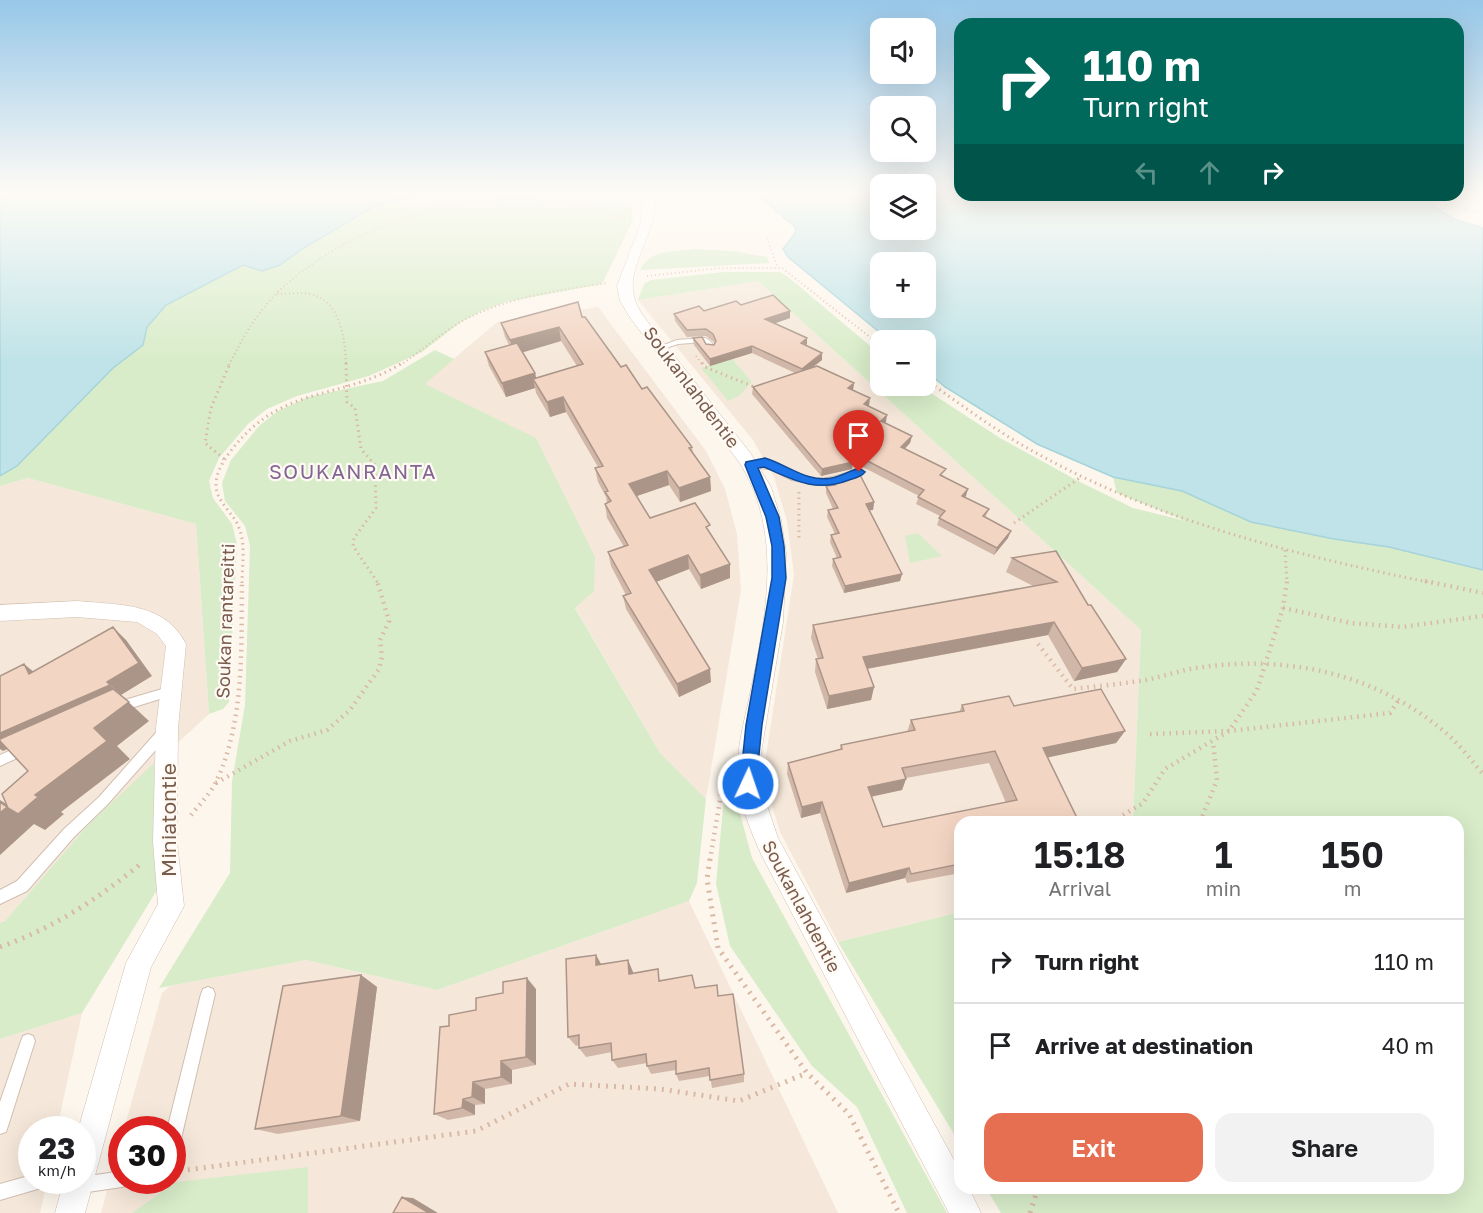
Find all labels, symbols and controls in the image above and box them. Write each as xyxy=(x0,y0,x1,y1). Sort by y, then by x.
map controls xyxy=(870,18,936,396)
button: sound xyxy=(870,18,936,84)
text: 110 m xyxy=(1083,40,1201,90)
icon: right xyxy=(984,42,1062,120)
text: Turn right xyxy=(1083,91,1209,123)
button: search xyxy=(870,96,936,162)
icon: left xyxy=(1130,156,1163,189)
icon: ahead xyxy=(1193,156,1226,189)
icon: right xyxy=(1256,156,1289,189)
button: layers xyxy=(870,174,936,240)
button: + xyxy=(870,252,936,318)
street label: Soukanlahdentie xyxy=(639,322,745,452)
button: − xyxy=(870,330,936,396)
pin xyxy=(833,410,884,472)
icon: arrive xyxy=(842,419,875,452)
district label: SOUKANRANTA xyxy=(269,459,437,483)
street label: Soukan rantareitti xyxy=(211,543,239,699)
position arrow xyxy=(716,752,780,816)
street label: Miniatontie xyxy=(155,763,181,877)
text: 15:18 xyxy=(1034,833,1126,876)
text: 1 xyxy=(1214,833,1233,876)
text: 150 xyxy=(1321,833,1384,876)
street label: Soukanlahdentie xyxy=(758,836,846,976)
text: Arrival xyxy=(1049,876,1111,900)
text: min xyxy=(1206,876,1241,900)
text: m xyxy=(1344,876,1361,900)
icon: right xyxy=(984,945,1017,978)
text: Turn right xyxy=(1035,948,1139,975)
text: 110 m xyxy=(1374,948,1434,975)
icon: arrive xyxy=(984,1029,1017,1062)
text: Arrive at destination xyxy=(1035,1032,1253,1059)
text: 40 m xyxy=(1382,1032,1434,1059)
button: Exit xyxy=(984,1113,1203,1182)
button: Share xyxy=(1215,1113,1434,1182)
speed limit sign: 30 xyxy=(108,1116,186,1194)
text: 23 xyxy=(39,1130,75,1166)
text: km/h xyxy=(38,1161,76,1179)

